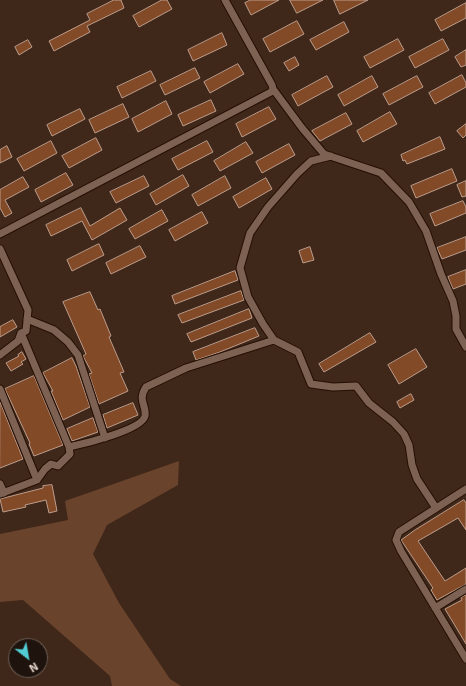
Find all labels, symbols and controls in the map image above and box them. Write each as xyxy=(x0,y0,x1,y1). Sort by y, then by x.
north arrow xyxy=(8,638,48,678)
text: N xyxy=(27,660,41,675)

